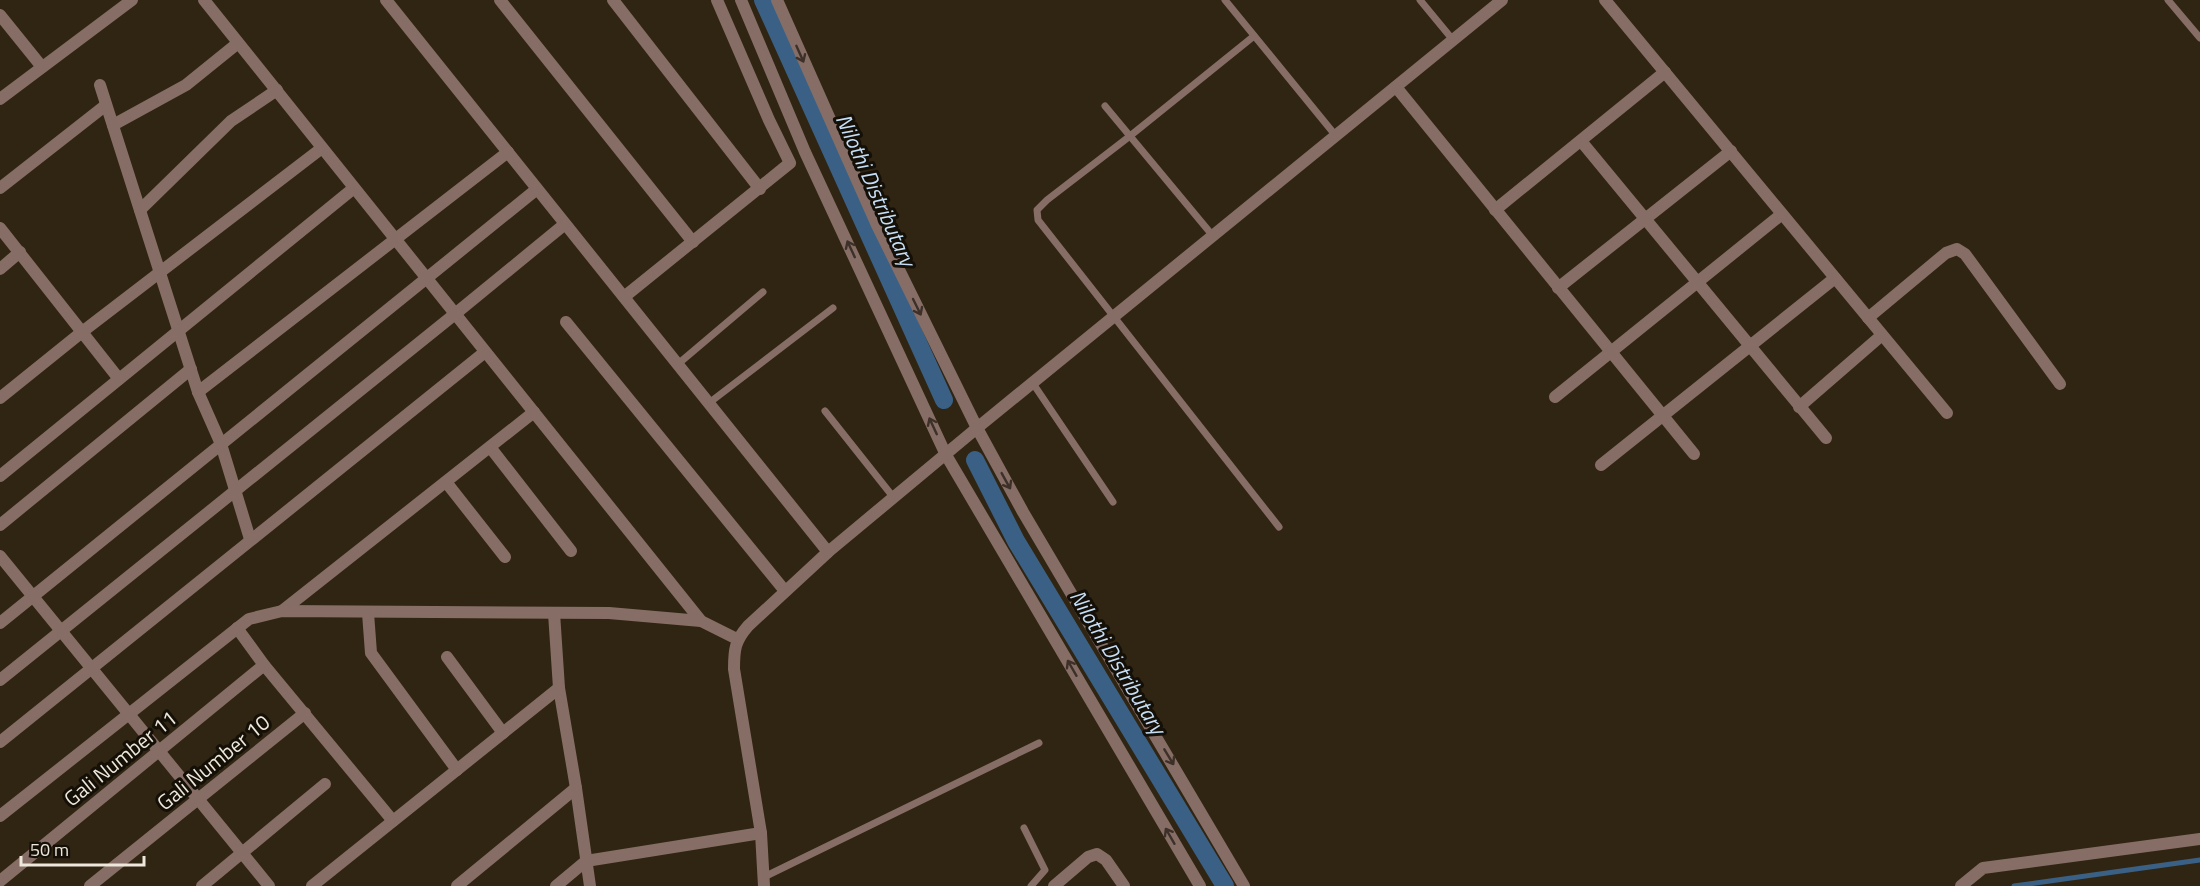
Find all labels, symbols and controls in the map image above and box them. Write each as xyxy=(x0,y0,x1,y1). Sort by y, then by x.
one-way arrow xyxy=(795,44,807,62)
water label: Nilothi Distributary xyxy=(827,108,926,275)
one-way arrow xyxy=(844,240,856,258)
one-way arrow xyxy=(912,297,924,315)
one-way arrow xyxy=(926,417,938,435)
one-way arrow xyxy=(1001,471,1012,489)
water label: Nilothi Distributary xyxy=(1061,583,1176,744)
one-way arrow xyxy=(1065,660,1077,677)
street label: Gali Number 11 xyxy=(57,702,183,814)
street label: Gali Number 10 xyxy=(150,706,276,818)
one-way arrow xyxy=(1163,748,1175,765)
one-way arrow xyxy=(1164,828,1176,845)
scale bar xyxy=(21,829,144,867)
text: 50 m xyxy=(30,836,69,863)

